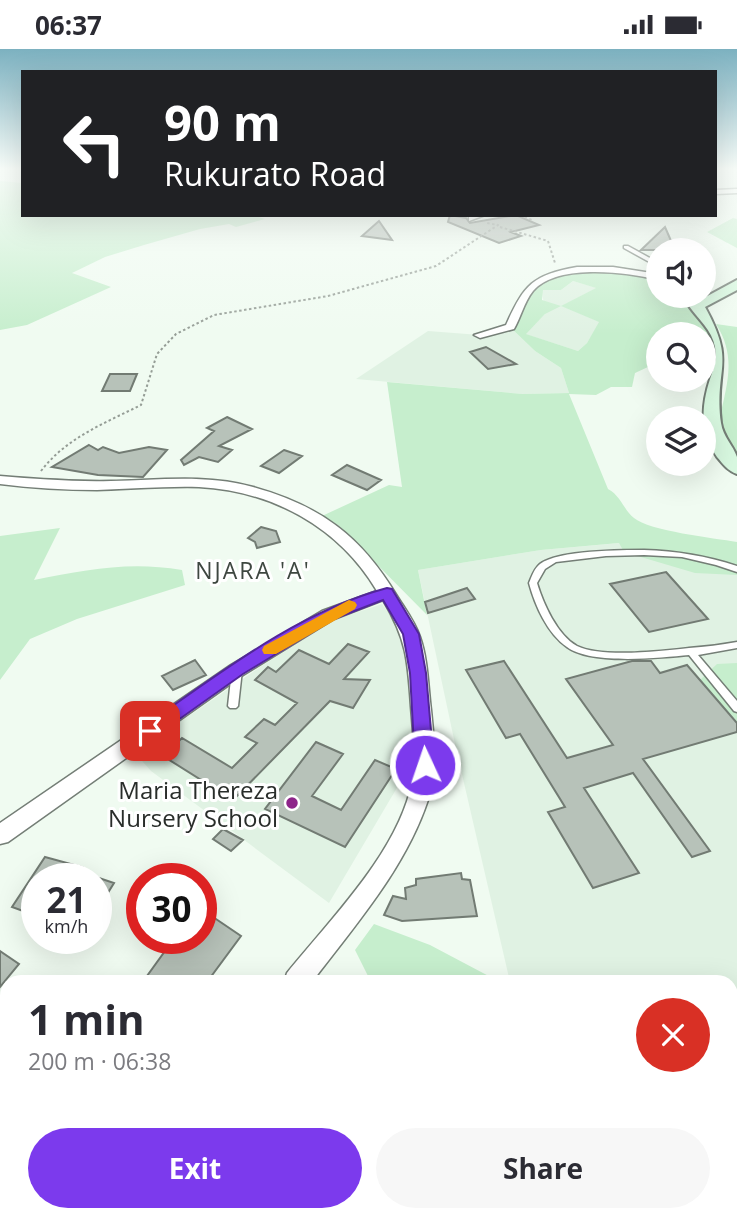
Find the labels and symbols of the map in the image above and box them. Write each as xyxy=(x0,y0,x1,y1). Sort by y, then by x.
district label: NJARA 'A' xyxy=(195,554,311,586)
pin xyxy=(120,701,180,761)
position arrow xyxy=(388,728,462,802)
place label: Maria Thereza Nursery School xyxy=(108,773,278,834)
marker: Maria Thereza Nursery School xyxy=(284,795,300,811)
speed limit sign: 30 xyxy=(126,863,217,954)

